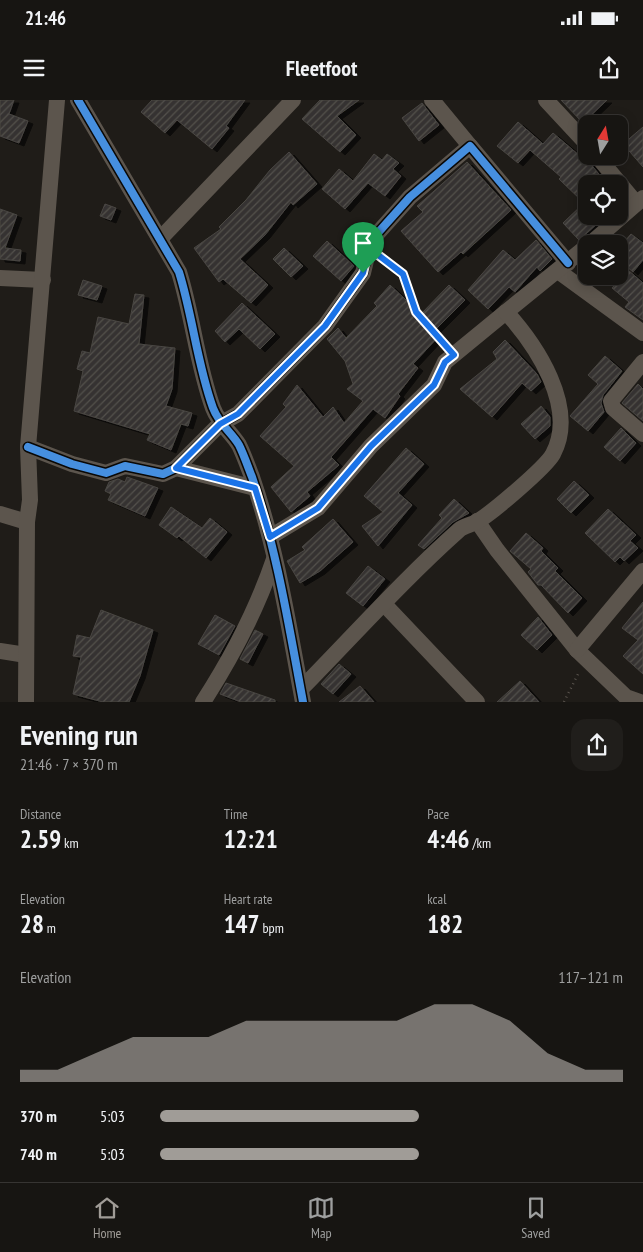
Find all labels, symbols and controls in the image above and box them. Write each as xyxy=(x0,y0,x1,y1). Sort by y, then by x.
text: 21:46 xyxy=(25,6,66,30)
icon: menu xyxy=(20,54,48,82)
text: Fleetfoot xyxy=(286,54,357,82)
icon: share xyxy=(595,54,623,82)
north arrow xyxy=(578,115,628,165)
map controls xyxy=(578,115,628,285)
button: locate xyxy=(578,175,628,225)
pin xyxy=(342,222,384,273)
icon: arrive xyxy=(349,229,377,257)
button: layers xyxy=(578,235,628,285)
text: Evening run xyxy=(20,716,138,753)
button: share xyxy=(571,719,623,771)
text: 21:46 · 7 × 370 m xyxy=(20,754,118,774)
text: Distance xyxy=(20,805,61,823)
text: Time xyxy=(224,805,248,823)
text: Pace xyxy=(427,805,449,823)
text: 2.59 xyxy=(20,823,61,855)
text: 12:21 xyxy=(224,823,278,855)
text: 4:46 xyxy=(427,823,469,855)
text: km xyxy=(61,834,79,852)
text: /km xyxy=(469,834,491,852)
text: Elevation xyxy=(20,890,65,908)
text: Heart rate xyxy=(224,890,273,908)
text: kcal xyxy=(427,890,446,908)
text: 28 xyxy=(20,908,44,940)
text: 147 xyxy=(224,908,260,940)
text: 182 xyxy=(427,908,463,940)
text: m xyxy=(44,919,56,937)
text: bpm xyxy=(260,919,284,937)
text: Elevation xyxy=(20,967,71,987)
text: 117–121 m xyxy=(558,967,623,987)
text: 370 m xyxy=(20,1106,57,1126)
text: 5:03 xyxy=(100,1106,125,1126)
text: 740 m xyxy=(20,1144,57,1164)
text: 5:03 xyxy=(100,1144,125,1164)
tab: Home xyxy=(93,1194,121,1242)
tab: Map xyxy=(307,1194,335,1242)
tab: Saved xyxy=(521,1194,550,1242)

